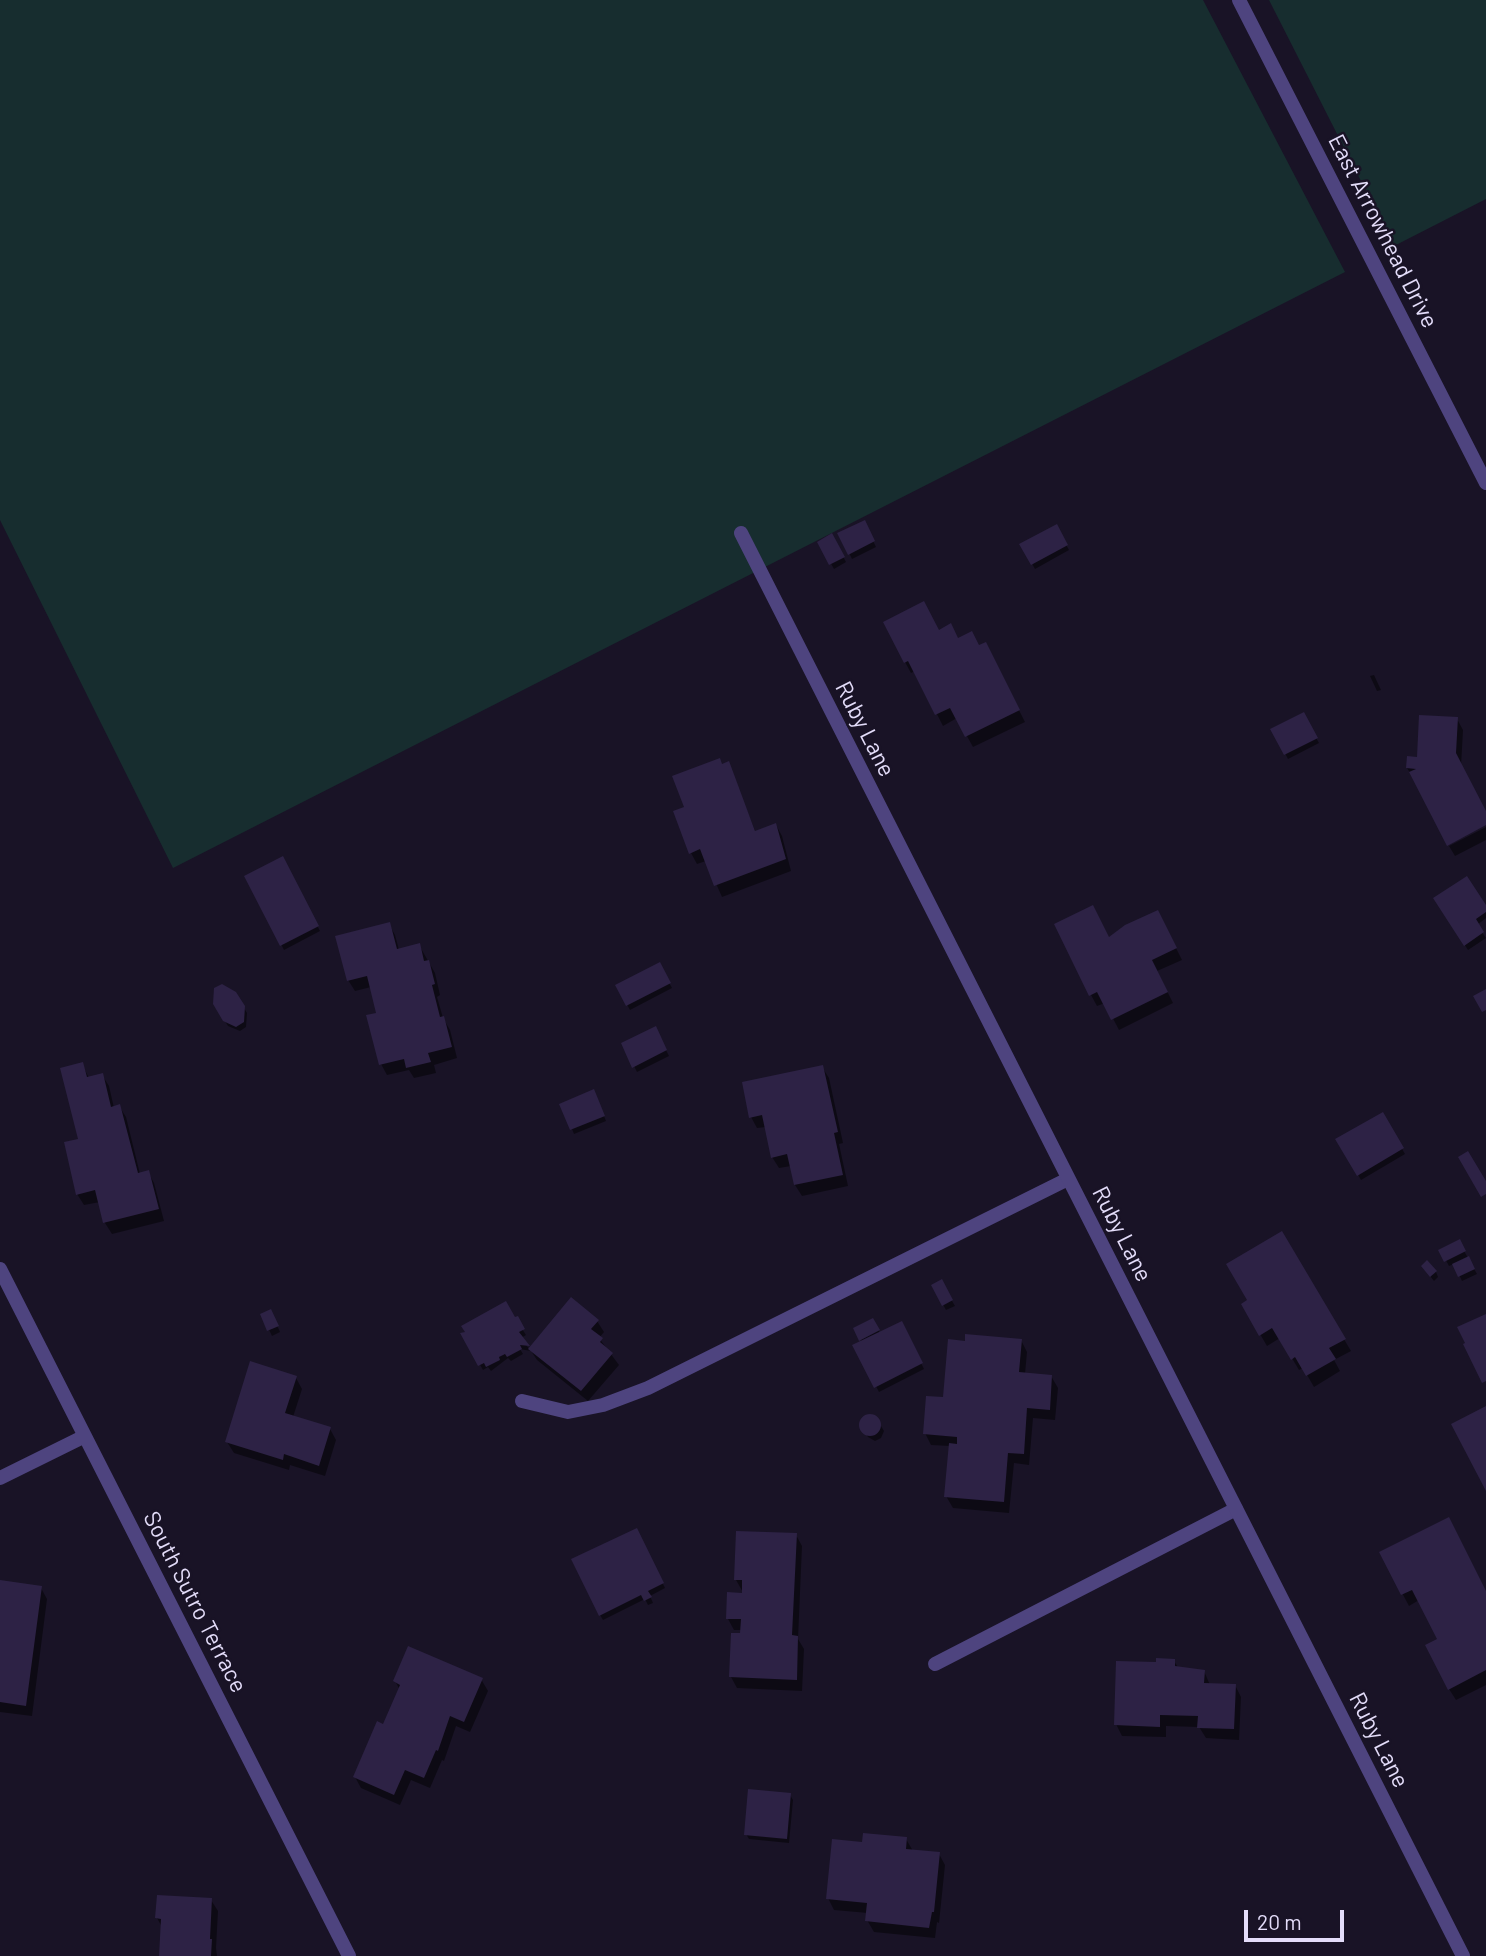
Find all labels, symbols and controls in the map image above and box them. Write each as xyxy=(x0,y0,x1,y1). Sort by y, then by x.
street label: East Arrowhead Drive xyxy=(1322,130,1444,332)
street label: Ruby Lane xyxy=(829,677,901,781)
street label: Ruby Lane xyxy=(1086,1182,1158,1286)
street label: South Sutro Terrace xyxy=(137,1507,253,1697)
street label: Ruby Lane xyxy=(1343,1688,1415,1792)
scale bar xyxy=(1248,1896,1348,1940)
text: 20 m xyxy=(1257,1909,1302,1934)

